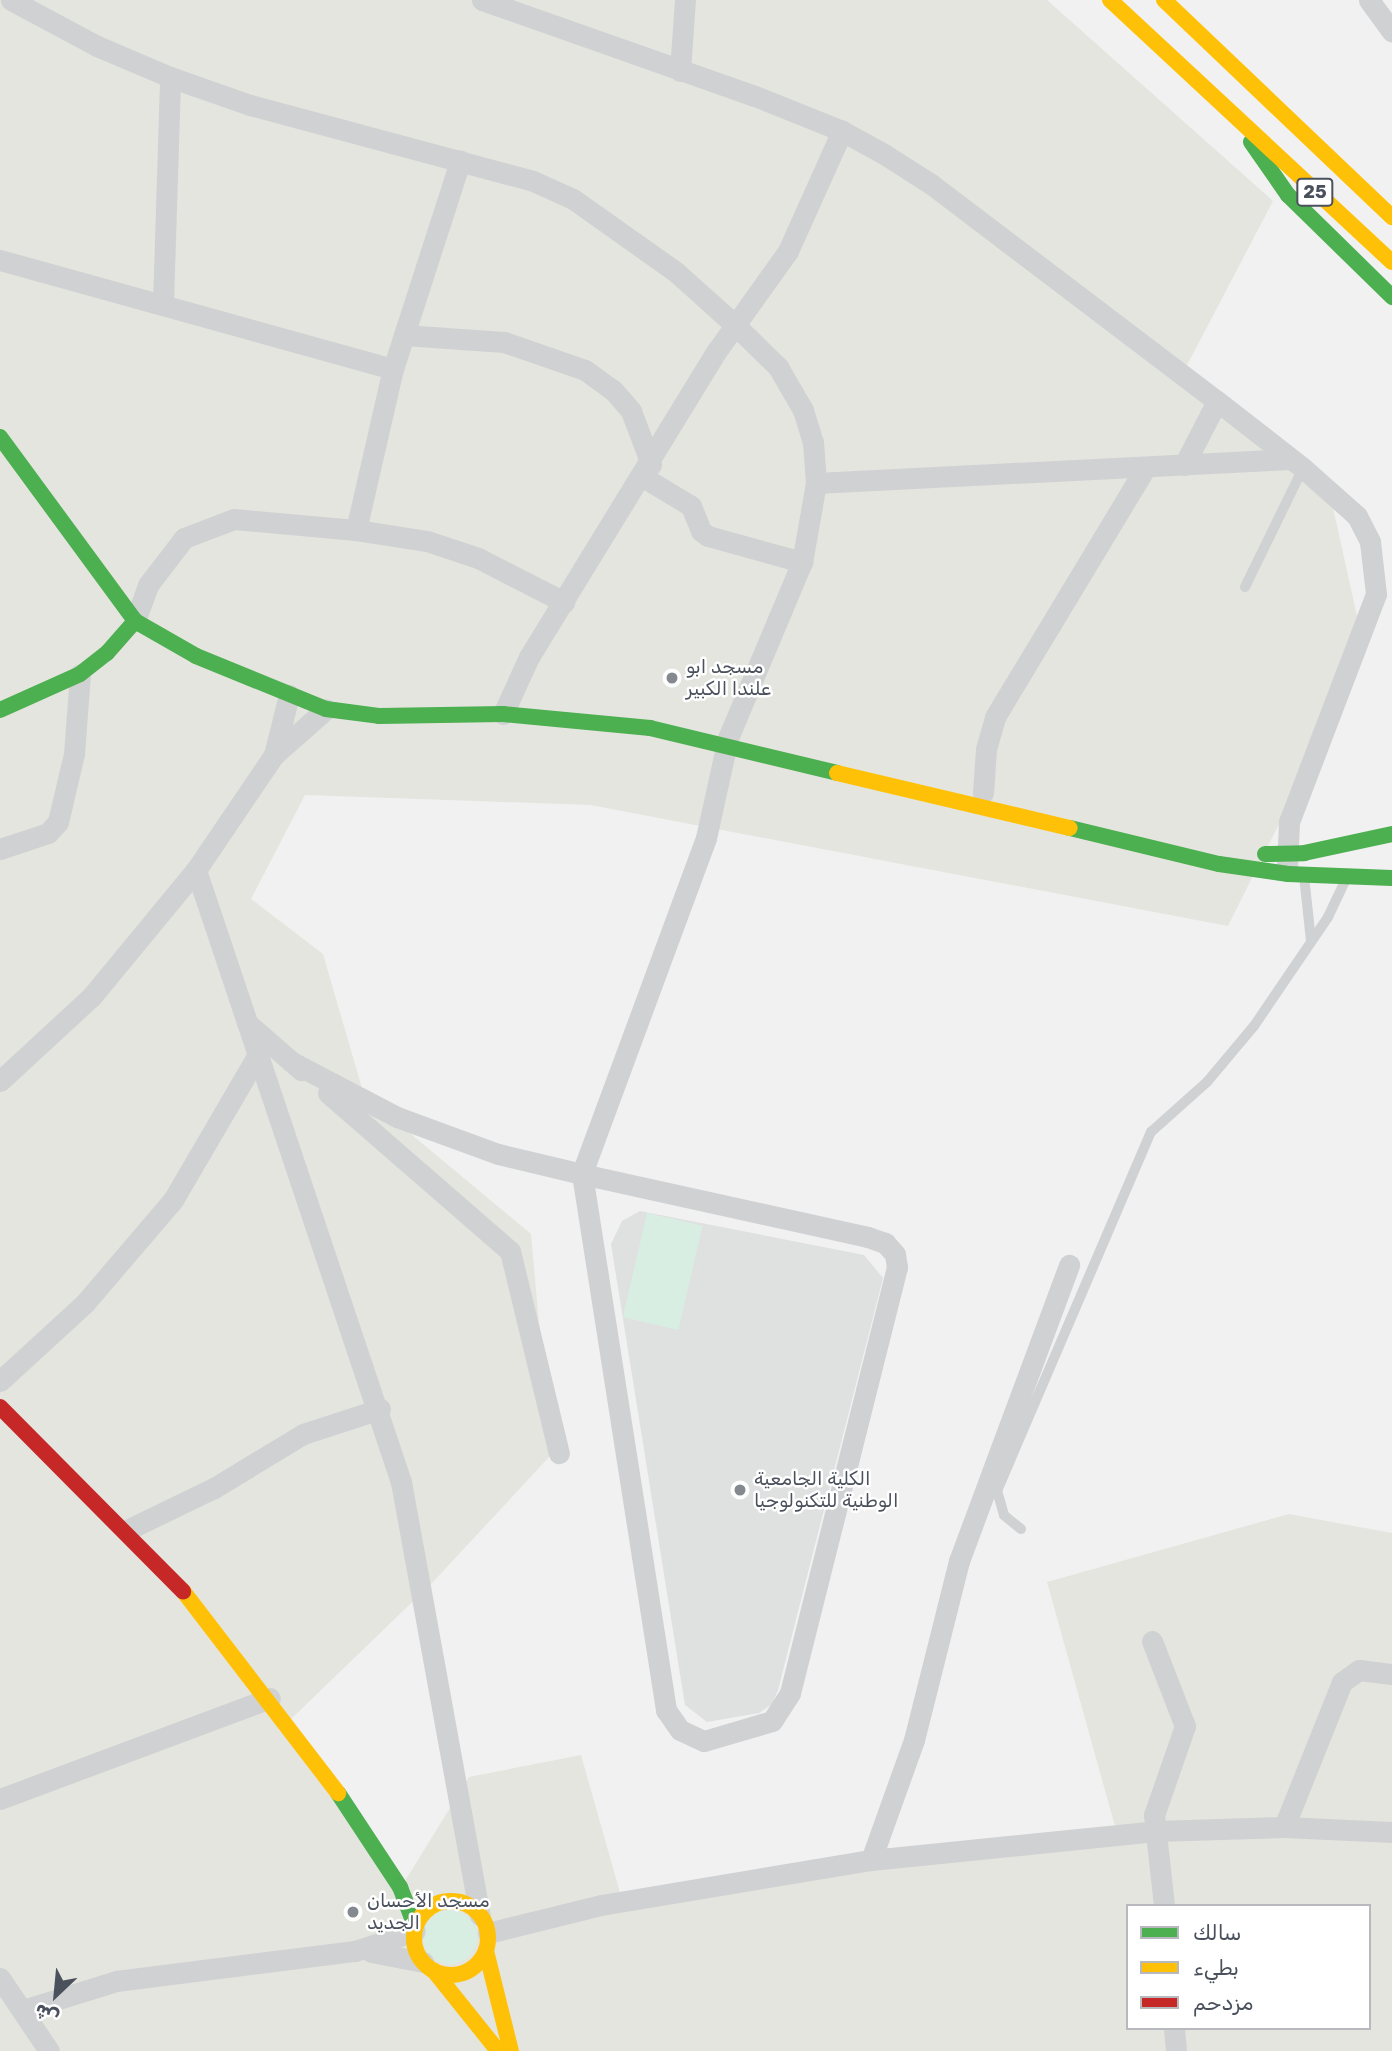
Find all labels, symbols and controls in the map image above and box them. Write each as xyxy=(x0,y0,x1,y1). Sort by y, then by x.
road number: 25 xyxy=(1296,177,1334,206)
place label: مسجد ابو علندا الكبير xyxy=(686,656,771,700)
marker: مسجد ابو علندا الكبير xyxy=(664,670,680,686)
place label: الكلية الجامعية الوطنية للتكنولوجيا xyxy=(754,1468,898,1512)
marker: الكلية الجامعية الوطنية للتكنولوجيا xyxy=(732,1482,748,1498)
place label: مسجد الأحسان الجديد xyxy=(367,1890,489,1934)
marker: مسجد الأحسان الجديد xyxy=(345,1904,361,1920)
legend xyxy=(1126,1904,1371,2030)
text: سالك xyxy=(1193,1920,1241,1945)
text: بطيء xyxy=(1193,1955,1239,1980)
north arrow xyxy=(21,1960,91,2030)
text: مزدحم xyxy=(1193,1990,1253,2015)
text: ش xyxy=(31,1999,62,2030)

